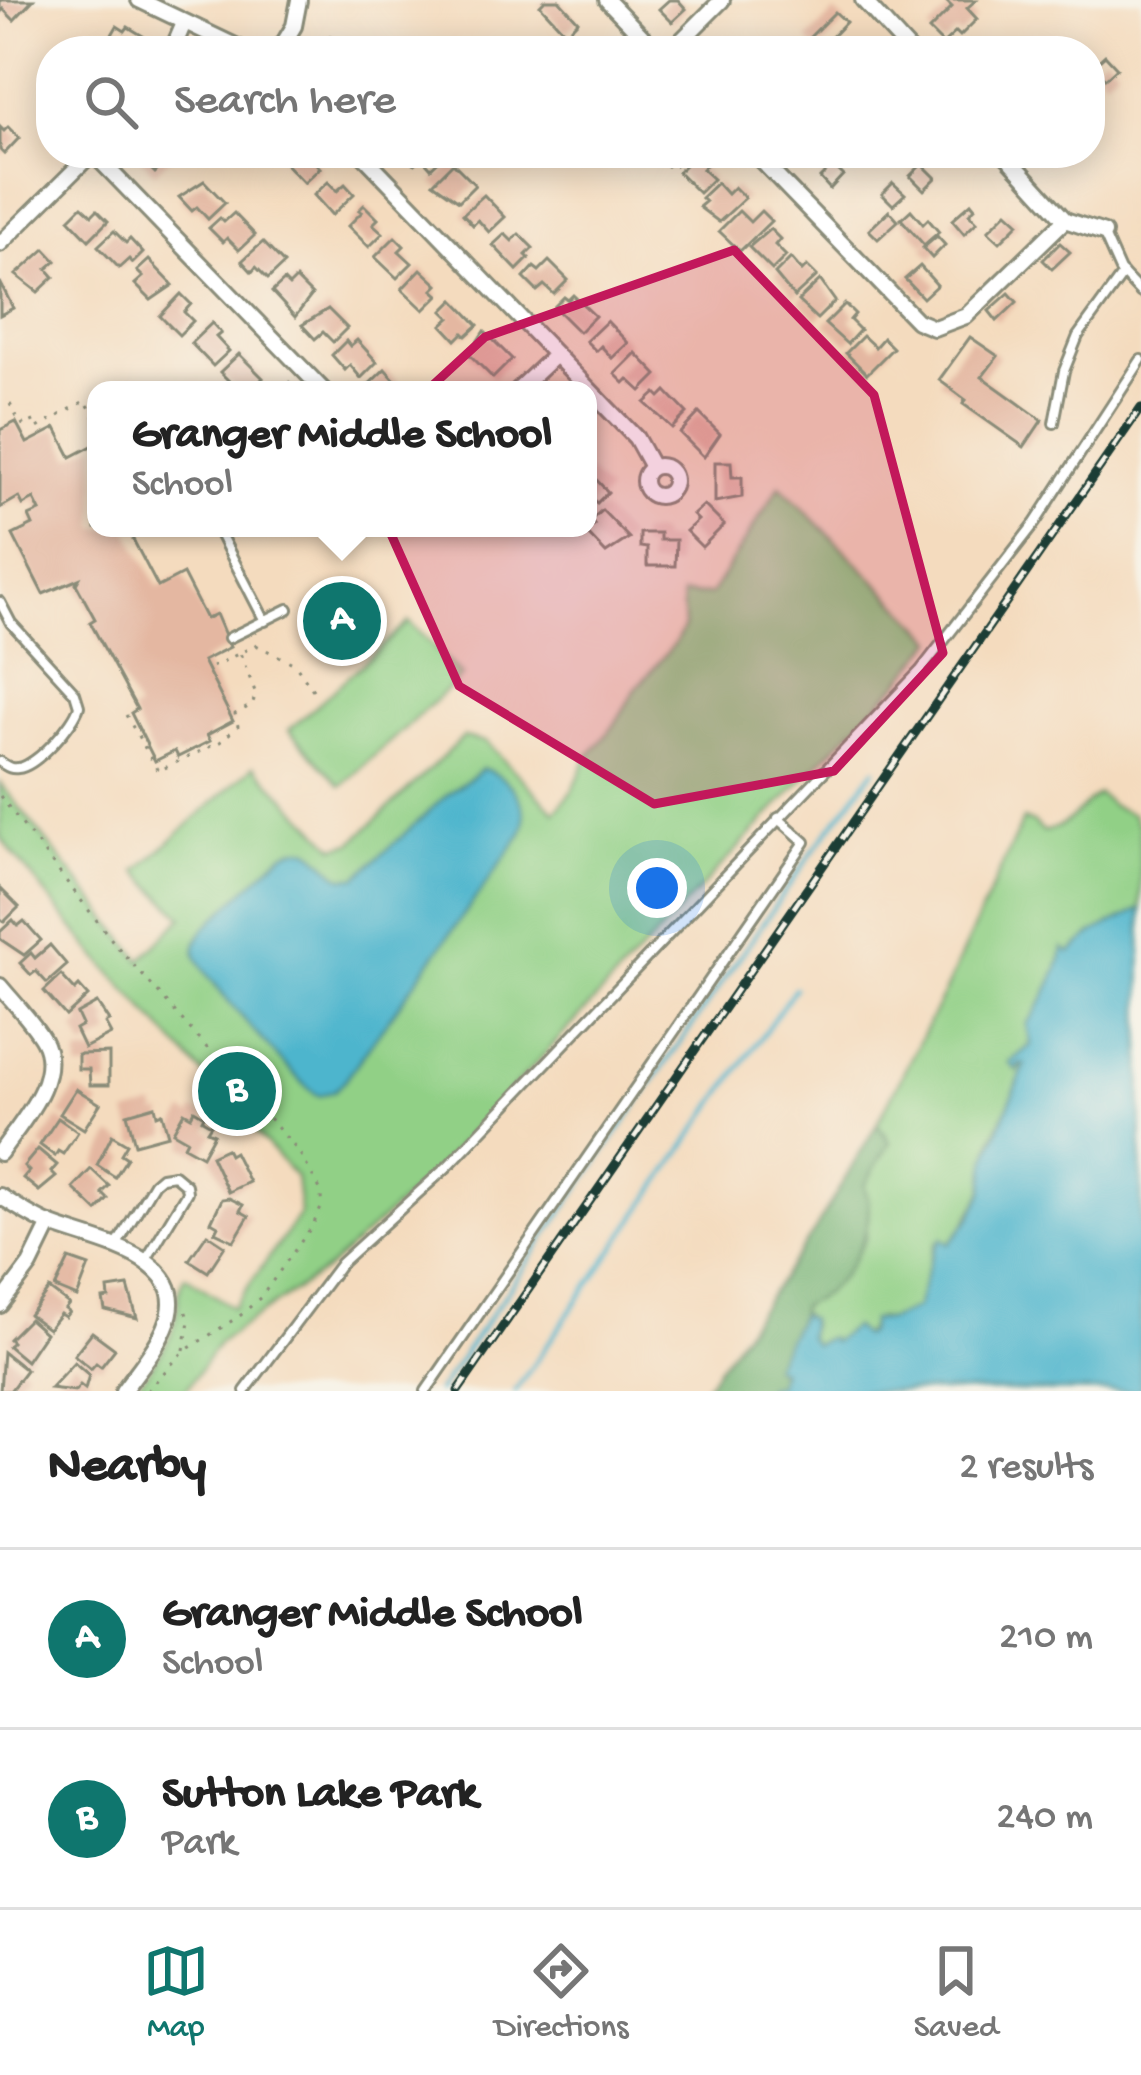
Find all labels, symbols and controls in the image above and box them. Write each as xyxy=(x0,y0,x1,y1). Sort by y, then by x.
search box xyxy=(36,36,1105,168)
icon: search xyxy=(78,69,144,135)
text: Search here xyxy=(174,76,396,129)
popup xyxy=(87,381,597,537)
text: Granger Middle School xyxy=(132,410,552,463)
text: School xyxy=(132,463,233,509)
pin: A xyxy=(303,576,381,666)
your location xyxy=(627,858,687,918)
pin: B xyxy=(198,1046,276,1136)
text: Nearby xyxy=(48,1439,206,1499)
text: 2 results xyxy=(959,1446,1093,1492)
text: Granger Middle School xyxy=(162,1589,583,1642)
text: A xyxy=(75,1616,99,1662)
text: 210 m xyxy=(999,1616,1093,1662)
text: School xyxy=(162,1642,263,1688)
text: Sutton Lake Park xyxy=(162,1769,477,1822)
text: B xyxy=(77,1796,97,1842)
text: 240 m xyxy=(996,1796,1093,1842)
text: Park xyxy=(162,1822,236,1868)
tab: Map xyxy=(143,1938,209,2048)
tab: Directions xyxy=(494,1938,628,2048)
tab: Saved xyxy=(914,1938,998,2048)

